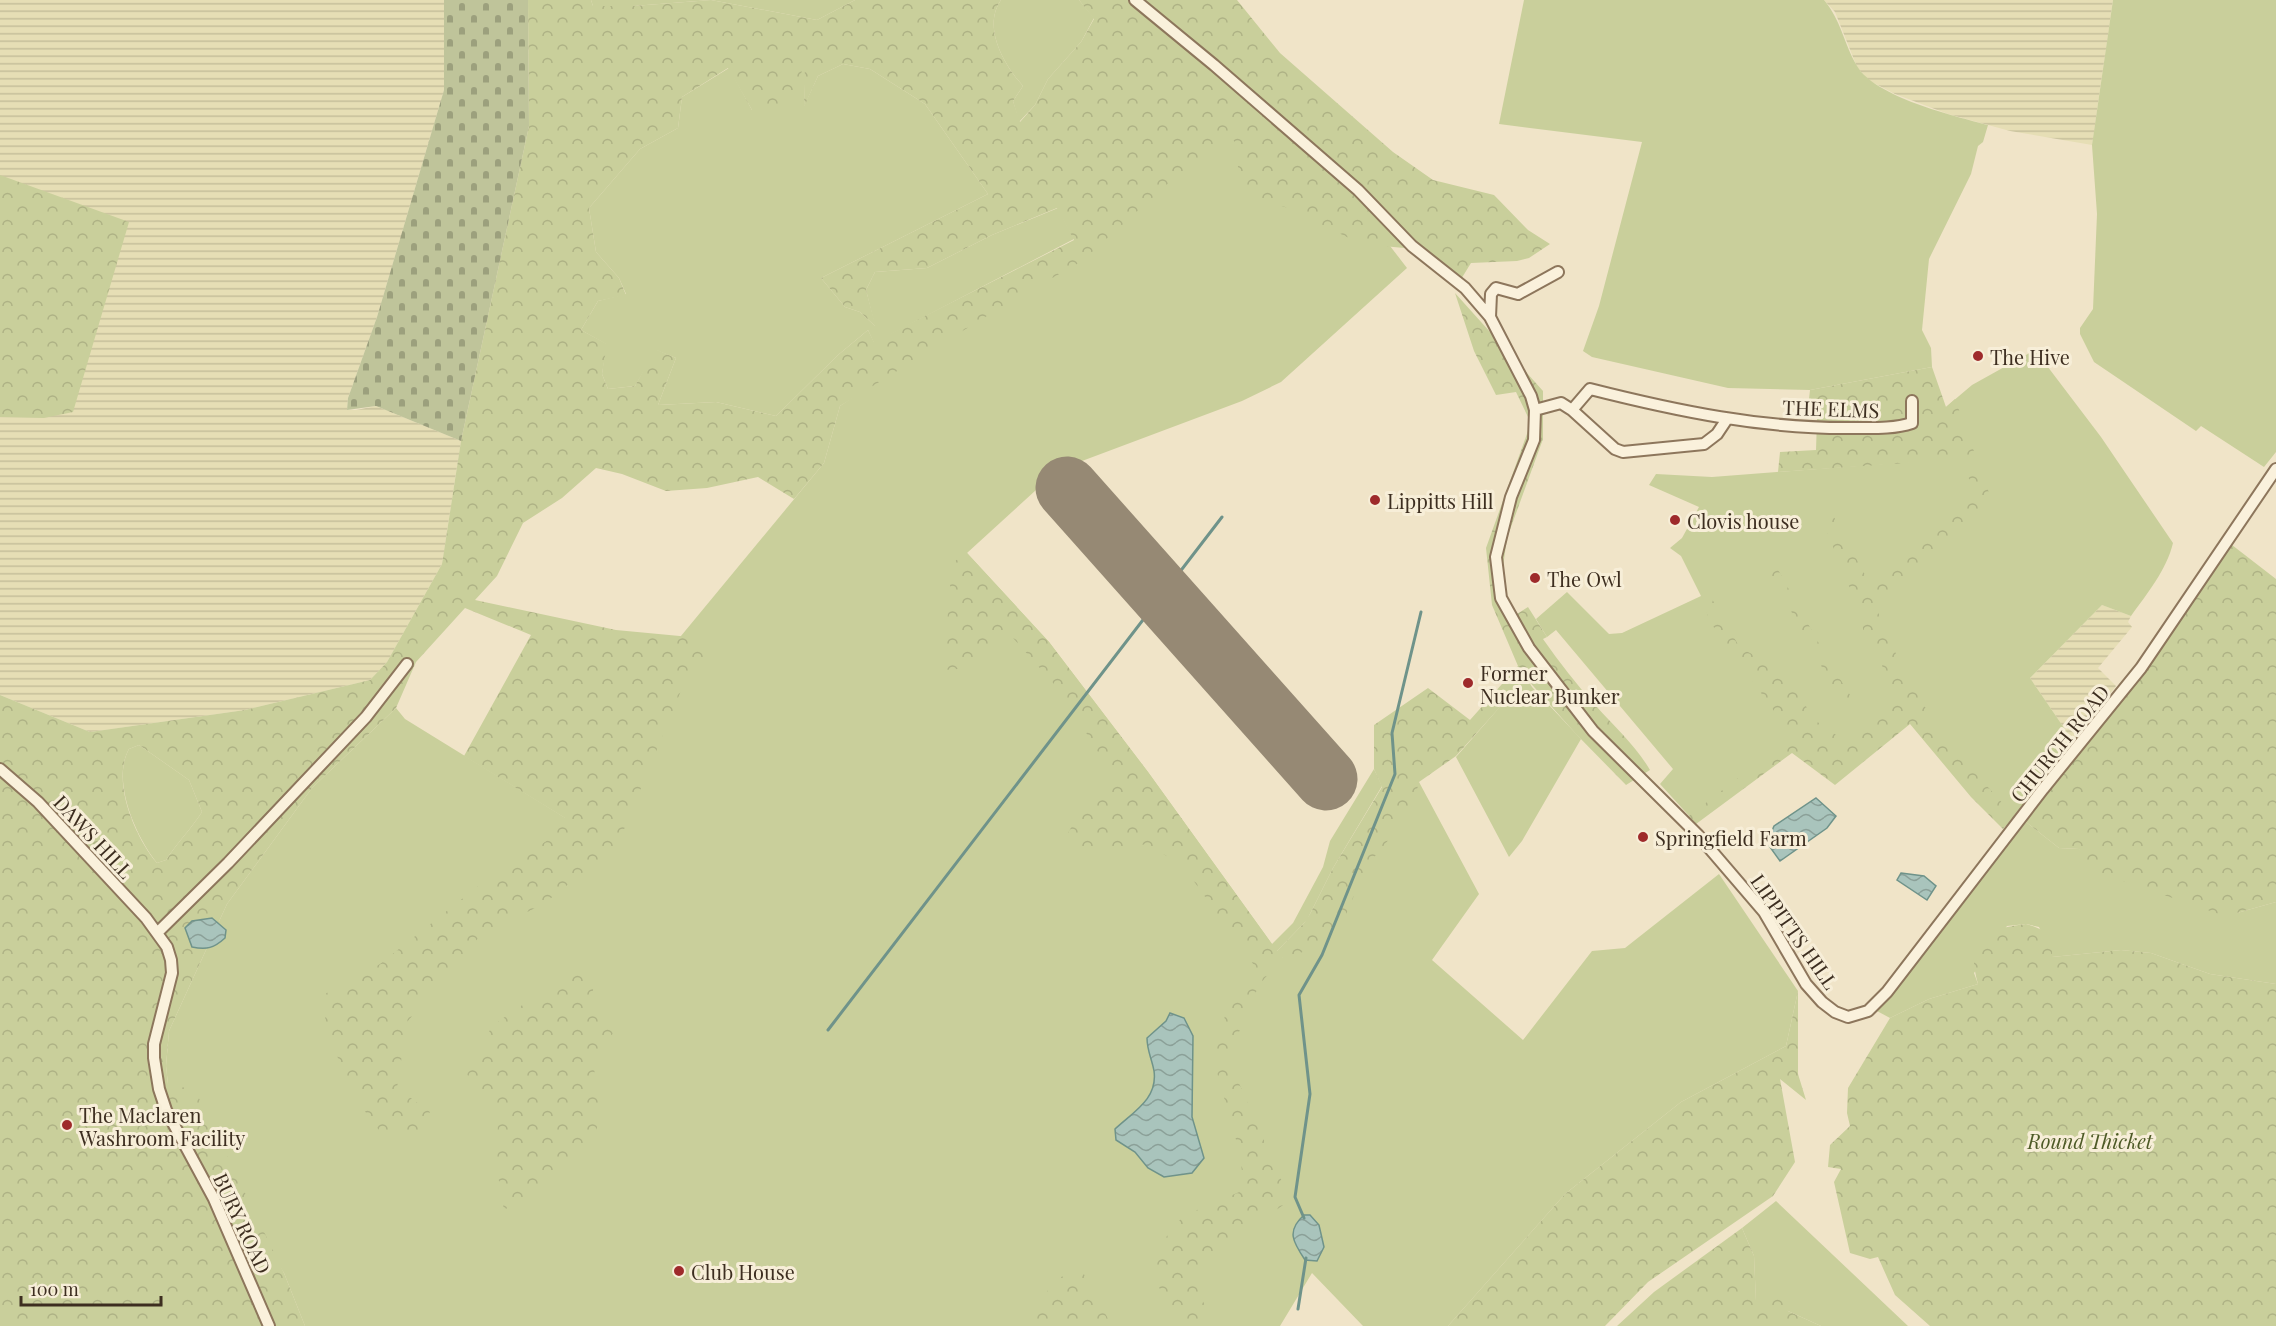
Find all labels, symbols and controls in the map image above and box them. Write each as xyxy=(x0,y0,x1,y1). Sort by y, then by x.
place label: The Hive xyxy=(1990,343,2070,370)
marker: The Hive xyxy=(1971,349,1985,363)
street label: THE ELMS xyxy=(1782,393,1880,423)
place label: Lippitts Hill xyxy=(1387,487,1494,514)
marker: Lippitts Hill xyxy=(1368,493,1382,507)
place label: Clovis house xyxy=(1687,507,1799,534)
marker: Clovis house xyxy=(1668,513,1682,527)
place label: The Owl xyxy=(1547,565,1622,592)
marker: The Owl xyxy=(1528,571,1542,585)
place label: Former Nuclear Bunker xyxy=(1480,659,1620,709)
marker: Former Nuclear Bunker xyxy=(1461,676,1475,690)
street label: CHURCH ROAD xyxy=(2003,679,2115,807)
street label: DAWS HILL xyxy=(48,788,140,884)
place label: Springfield Farm xyxy=(1655,824,1807,851)
marker: Springfield Farm xyxy=(1636,830,1650,844)
street label: LIPPITTS HILL xyxy=(1745,868,1845,994)
place label: The Maclaren Washroom Facility xyxy=(78,1101,245,1151)
marker: The Maclaren Washroom Facility xyxy=(60,1118,74,1132)
park label: Round Thicket xyxy=(2026,1127,2154,1154)
street label: BURY ROAD xyxy=(208,1168,278,1278)
place label: Club House xyxy=(691,1258,795,1285)
marker: Club House xyxy=(672,1264,686,1278)
scale bar xyxy=(21,1269,160,1307)
text: 100 m xyxy=(30,1277,79,1301)

